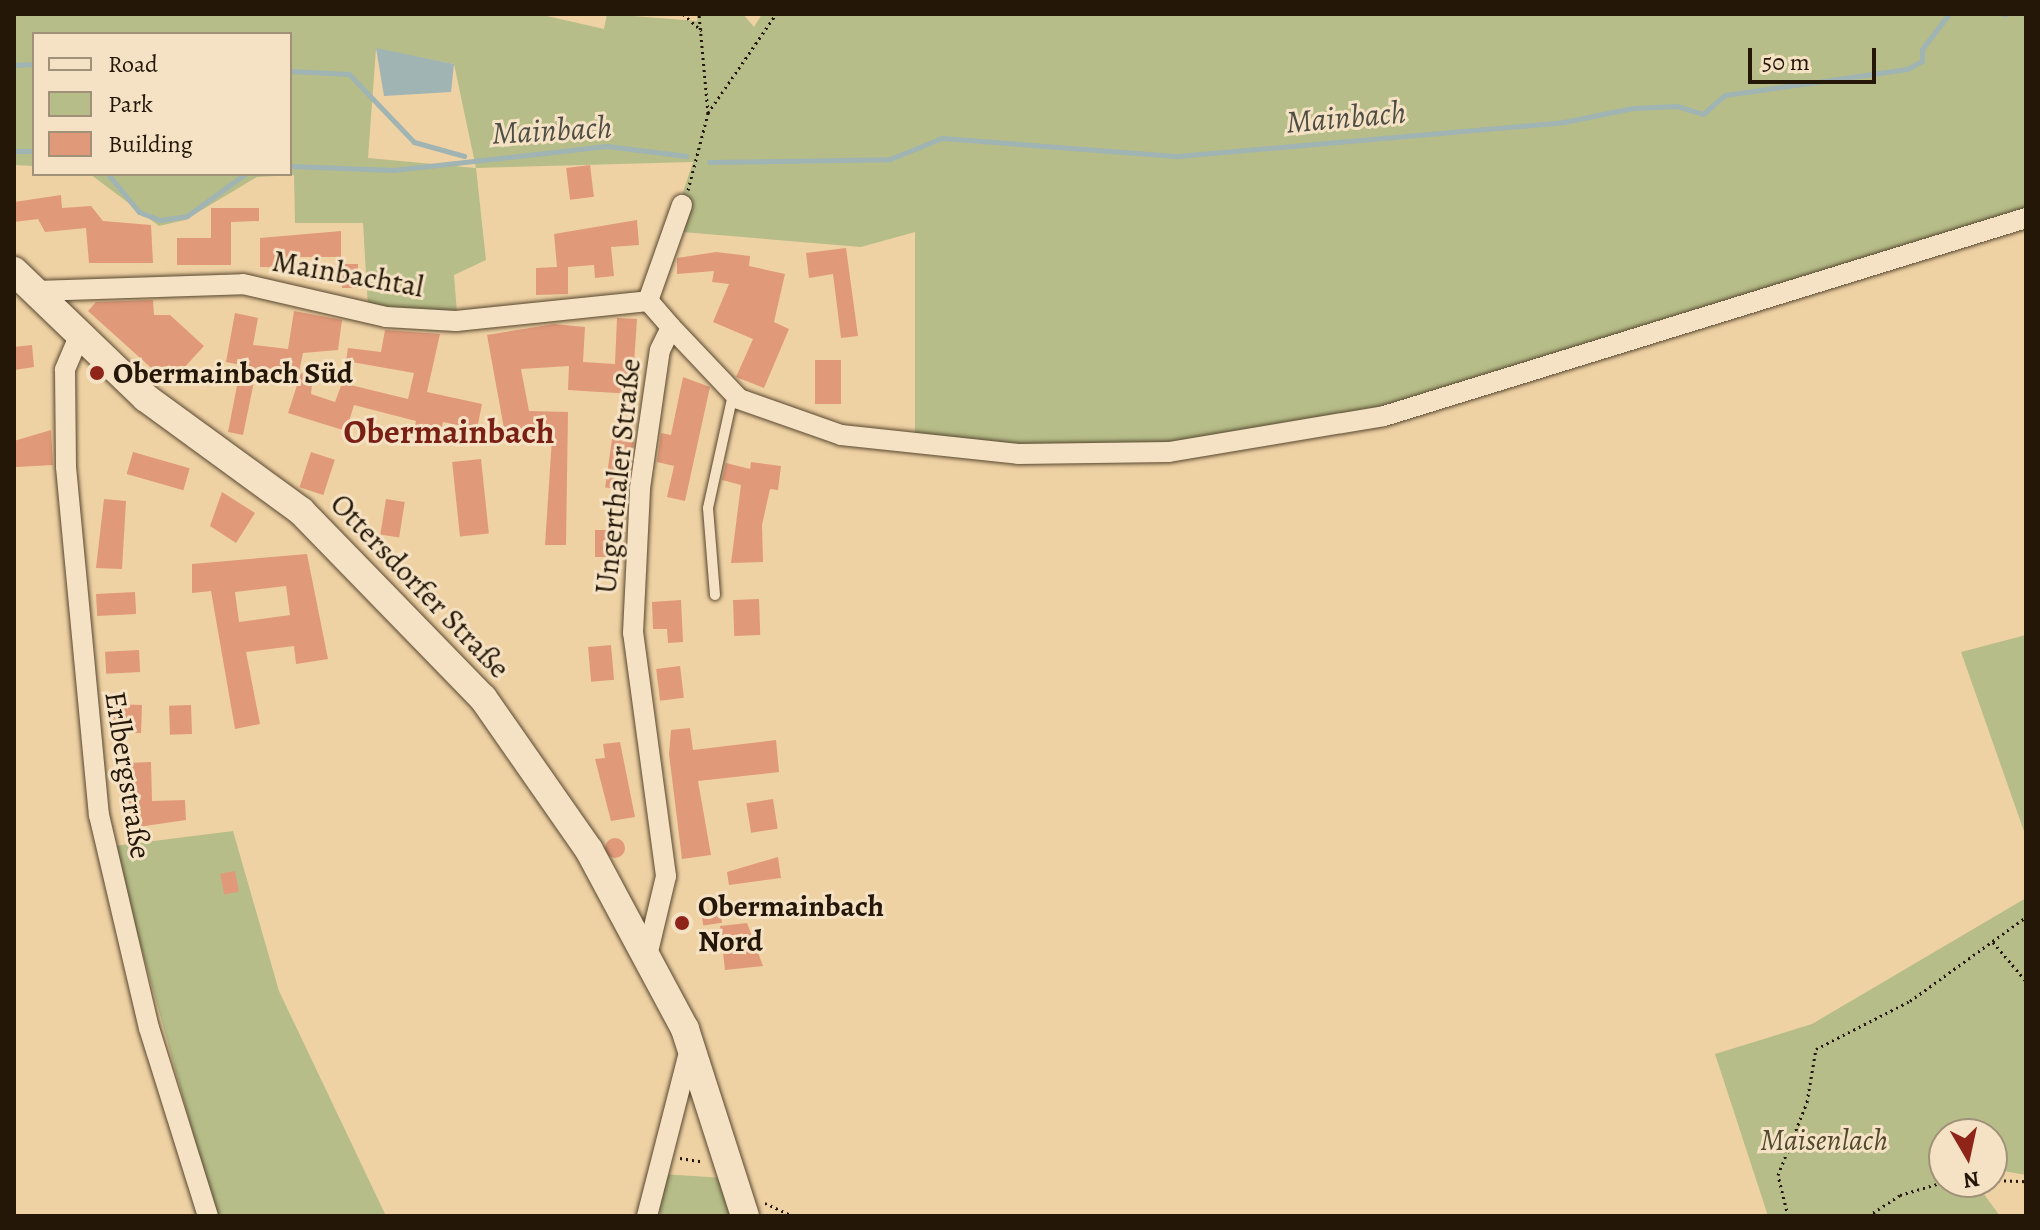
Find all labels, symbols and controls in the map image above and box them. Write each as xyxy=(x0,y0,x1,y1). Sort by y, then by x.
legend xyxy=(32,32,292,176)
scale bar xyxy=(1752,32,1880,82)
text: 50 m xyxy=(1762,46,1810,78)
text: Road xyxy=(108,48,158,80)
text: Park xyxy=(108,88,153,120)
water label: Mainbach xyxy=(1284,93,1408,141)
water label: Mainbach xyxy=(491,108,613,152)
text: Building xyxy=(108,128,193,160)
street label: Mainbachtal xyxy=(269,243,427,305)
place label: Obermainbach Süd xyxy=(113,355,353,391)
street label: Ungerthaler Straße xyxy=(588,357,648,595)
marker: Obermainbach Süd xyxy=(88,364,106,382)
district label: Obermainbach xyxy=(344,412,554,452)
street label: Ottersdorfer Straße xyxy=(323,486,517,686)
street label: Erlbergstraße xyxy=(97,689,159,861)
place label: Obermainbach Nord xyxy=(698,888,884,958)
marker: Obermainbach Nord xyxy=(673,914,691,932)
north arrow xyxy=(1928,1118,2008,1198)
park label: Maisenlach xyxy=(1760,1122,1888,1158)
text: N xyxy=(1961,1164,1982,1196)

